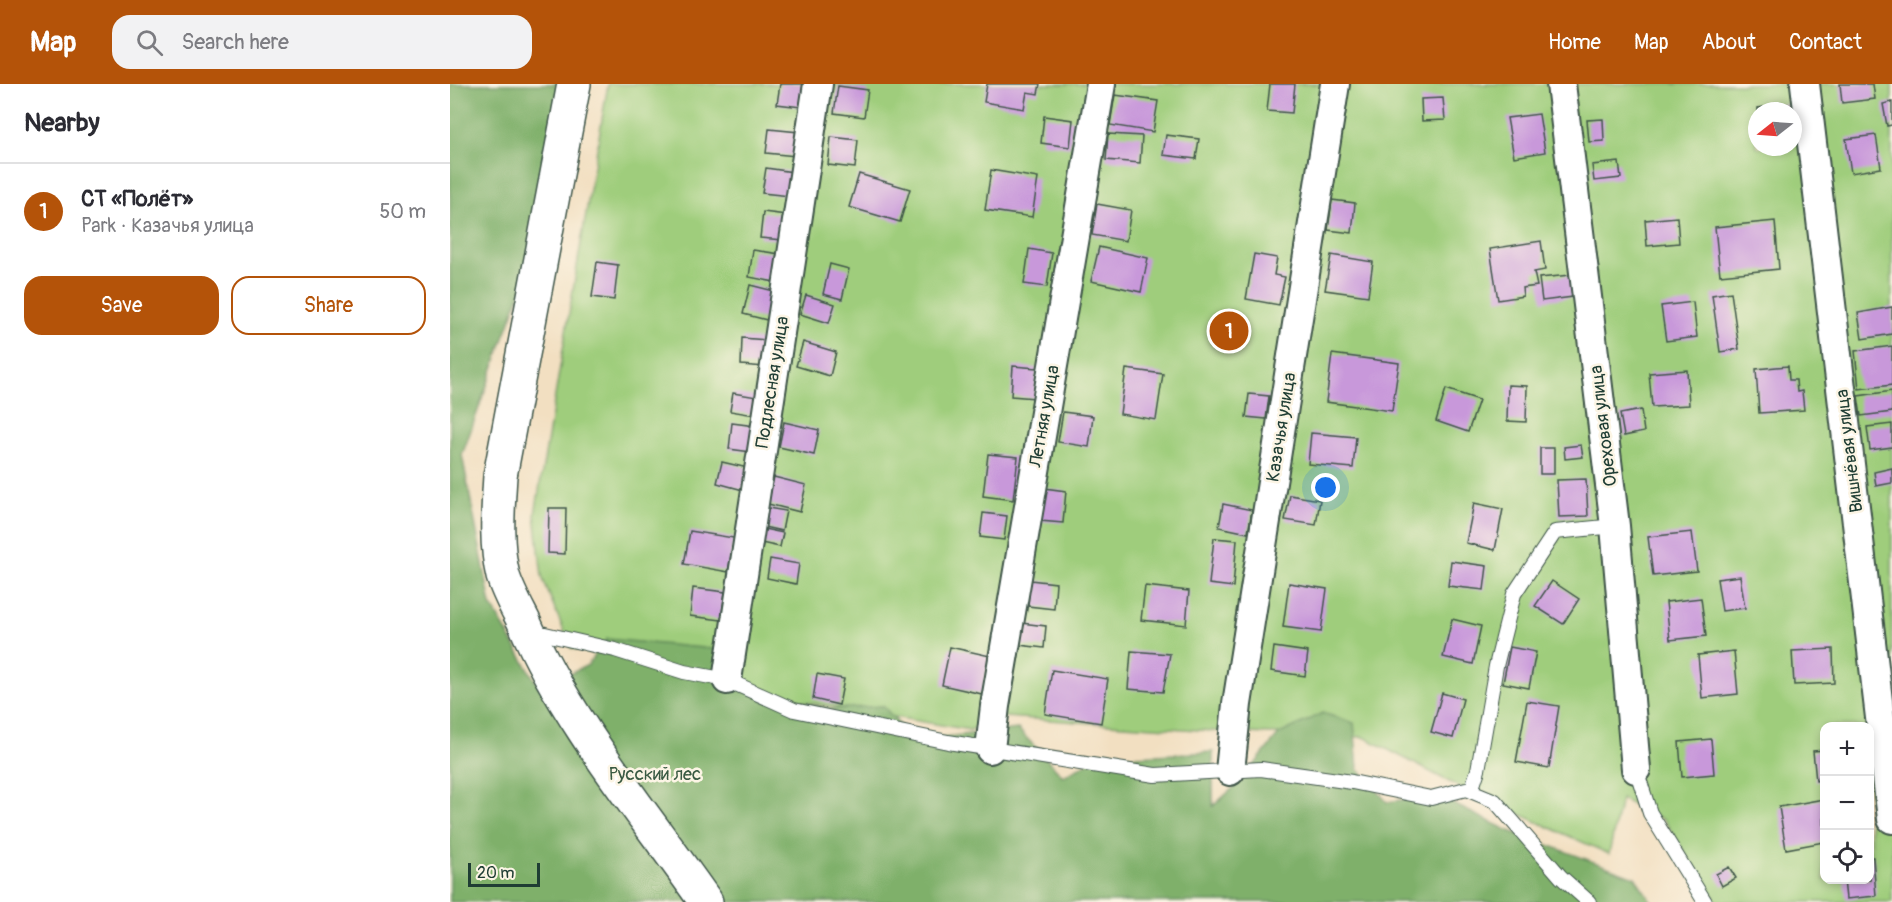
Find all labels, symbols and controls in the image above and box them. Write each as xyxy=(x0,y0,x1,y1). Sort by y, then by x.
search box xyxy=(112,15,532,69)
text: Map xyxy=(30,25,76,60)
icon: search xyxy=(133,26,166,59)
text: Search here xyxy=(181,28,289,56)
text: Home xyxy=(1548,29,1601,56)
text: Map xyxy=(1634,29,1669,56)
text: About xyxy=(1702,29,1756,56)
text: Contact xyxy=(1789,29,1862,56)
north arrow xyxy=(1748,102,1802,156)
text: Nearby xyxy=(24,107,100,139)
text: СТ «Полёт» xyxy=(81,185,193,213)
text: 1 xyxy=(40,199,47,224)
text: 50 m xyxy=(379,199,426,224)
text: Park · Казачья улица xyxy=(81,213,254,238)
button: Save xyxy=(24,276,219,335)
button: Share xyxy=(231,276,426,335)
pin: 1 xyxy=(1210,308,1248,354)
street label: Подлесная улица xyxy=(751,314,794,450)
street label: Летняя улица xyxy=(1024,363,1065,470)
street label: Ореховая улица xyxy=(1585,364,1622,488)
street label: Казачья улица xyxy=(1262,371,1301,483)
street label: Вишнёвая улица xyxy=(1831,388,1868,514)
your location xyxy=(1311,473,1340,502)
map controls xyxy=(1820,722,1874,884)
button: + xyxy=(1820,722,1874,776)
park label: Русский лес xyxy=(609,763,701,786)
button: − xyxy=(1820,776,1874,830)
button: locate xyxy=(1820,830,1874,884)
scale bar xyxy=(468,860,540,888)
text: 20 m xyxy=(477,863,515,883)

